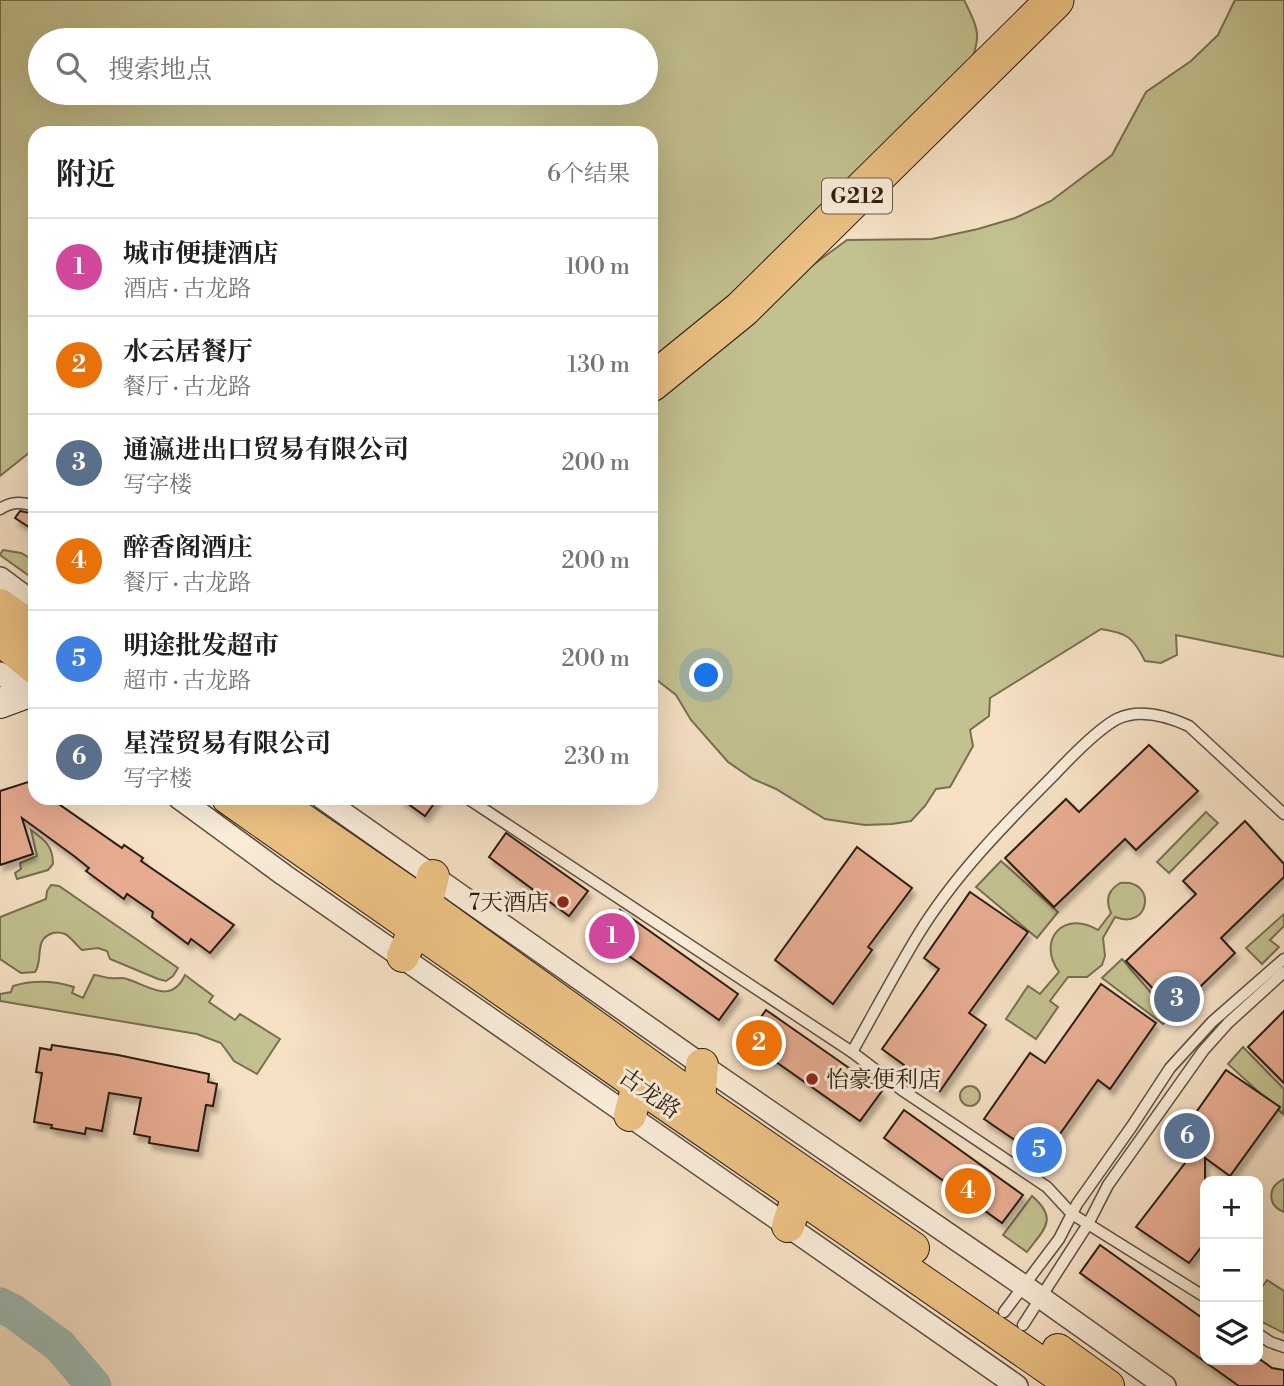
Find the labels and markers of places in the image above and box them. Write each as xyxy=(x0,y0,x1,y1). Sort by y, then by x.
place label: 7天酒店 xyxy=(468,889,549,917)
marker: 7天酒店 xyxy=(555,894,571,910)
pin: 1 xyxy=(589,910,635,962)
pin: 3 xyxy=(1154,973,1200,1025)
pin: 2 xyxy=(736,1017,782,1069)
place label: 怡豪便利店 xyxy=(826,1066,941,1094)
marker: 怡豪便利店 xyxy=(804,1071,820,1087)
pin: 6 xyxy=(1164,1110,1210,1162)
pin: 5 xyxy=(1016,1124,1062,1176)
pin: 4 xyxy=(945,1165,991,1217)

